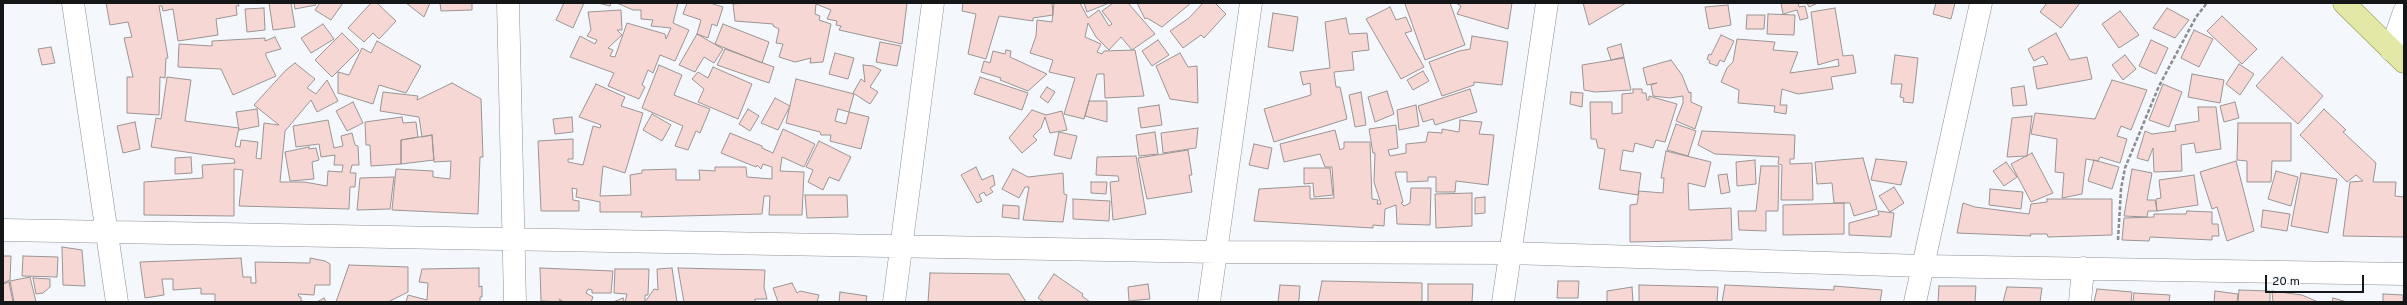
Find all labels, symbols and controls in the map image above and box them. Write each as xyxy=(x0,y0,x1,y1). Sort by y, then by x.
scale bar xyxy=(2267,267,2366,293)
text: 20 m xyxy=(2272,274,2300,290)

